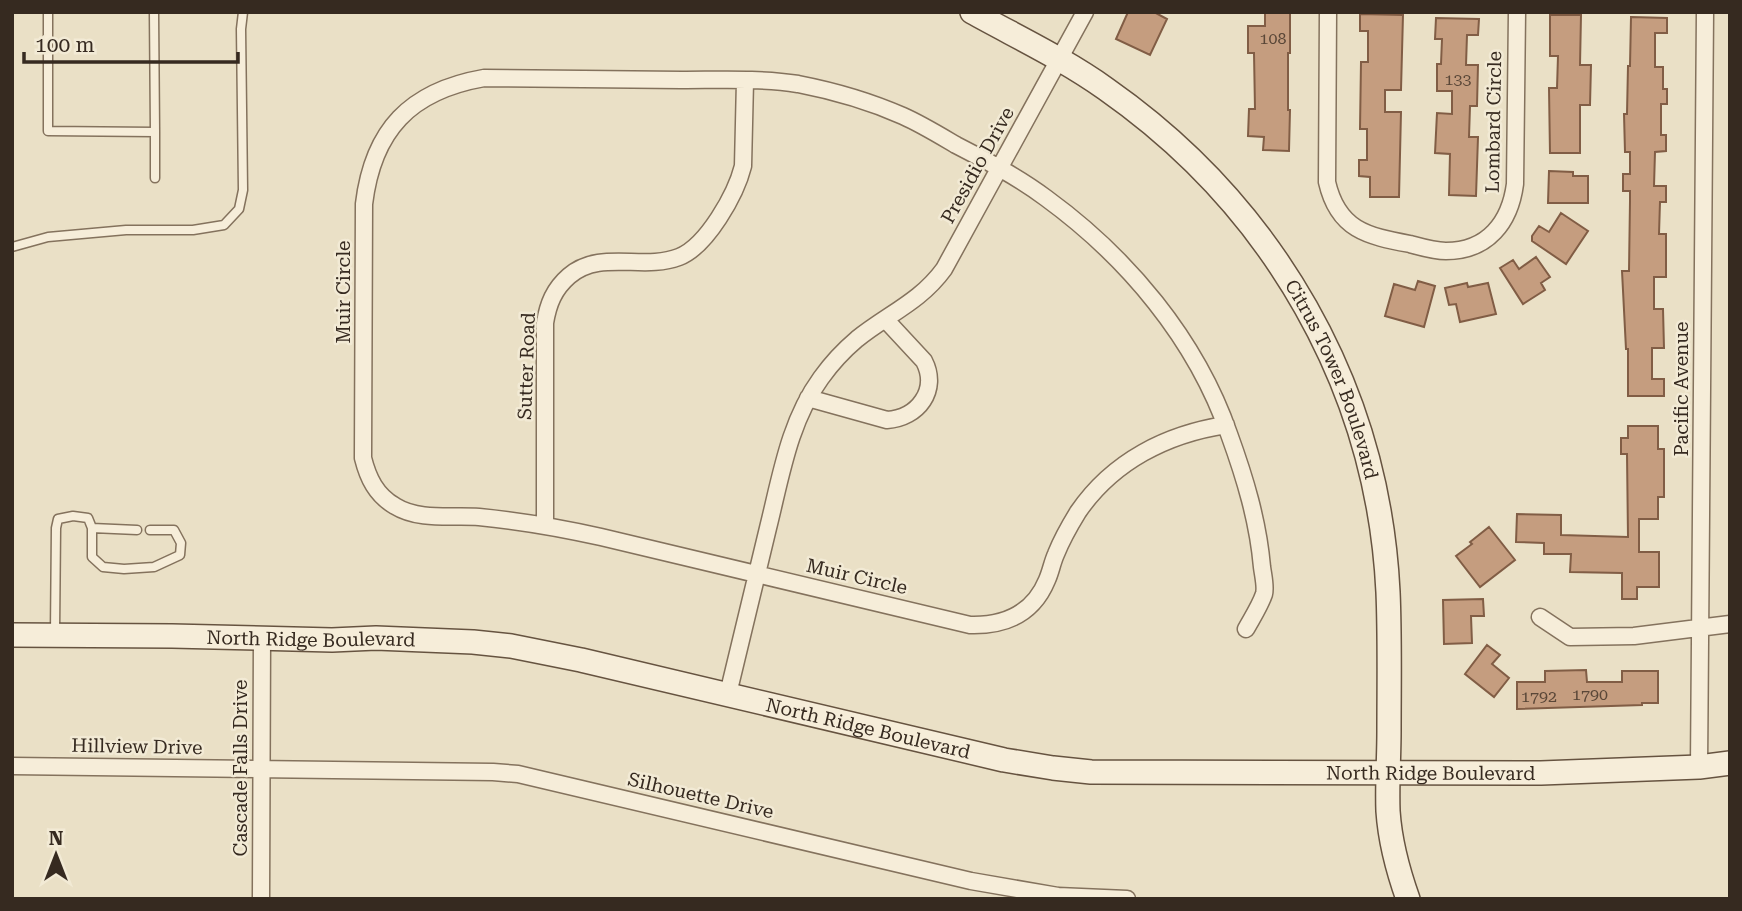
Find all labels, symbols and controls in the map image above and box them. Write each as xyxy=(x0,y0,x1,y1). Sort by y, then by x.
scale bar xyxy=(24,21,238,65)
house number: 108 xyxy=(1260,29,1286,48)
text: 100 m xyxy=(35,33,95,57)
street label: Lombard Circle xyxy=(1481,51,1506,193)
house number: 133 xyxy=(1445,70,1471,89)
street label: Presidio Drive xyxy=(936,103,1019,228)
street label: Muir Circle xyxy=(332,241,355,343)
street label: Citrus Tower Boulevard xyxy=(1280,275,1383,481)
street label: Sutter Road xyxy=(513,312,540,420)
street label: Pacific Avenue xyxy=(1670,322,1693,456)
street label: Muir Circle xyxy=(804,554,910,599)
street label: North Ridge Boulevard xyxy=(206,626,416,652)
street label: Cascade Falls Drive xyxy=(229,680,252,856)
house number: 1790 xyxy=(1572,685,1608,704)
house number: 1792 xyxy=(1521,687,1557,706)
street label: North Ridge Boulevard xyxy=(764,693,973,764)
street label: Hillview Drive xyxy=(71,734,203,759)
street label: North Ridge Boulevard xyxy=(1326,762,1535,785)
street label: Silhouette Drive xyxy=(626,768,776,823)
north arrow xyxy=(21,820,91,890)
text: N xyxy=(49,827,64,850)

